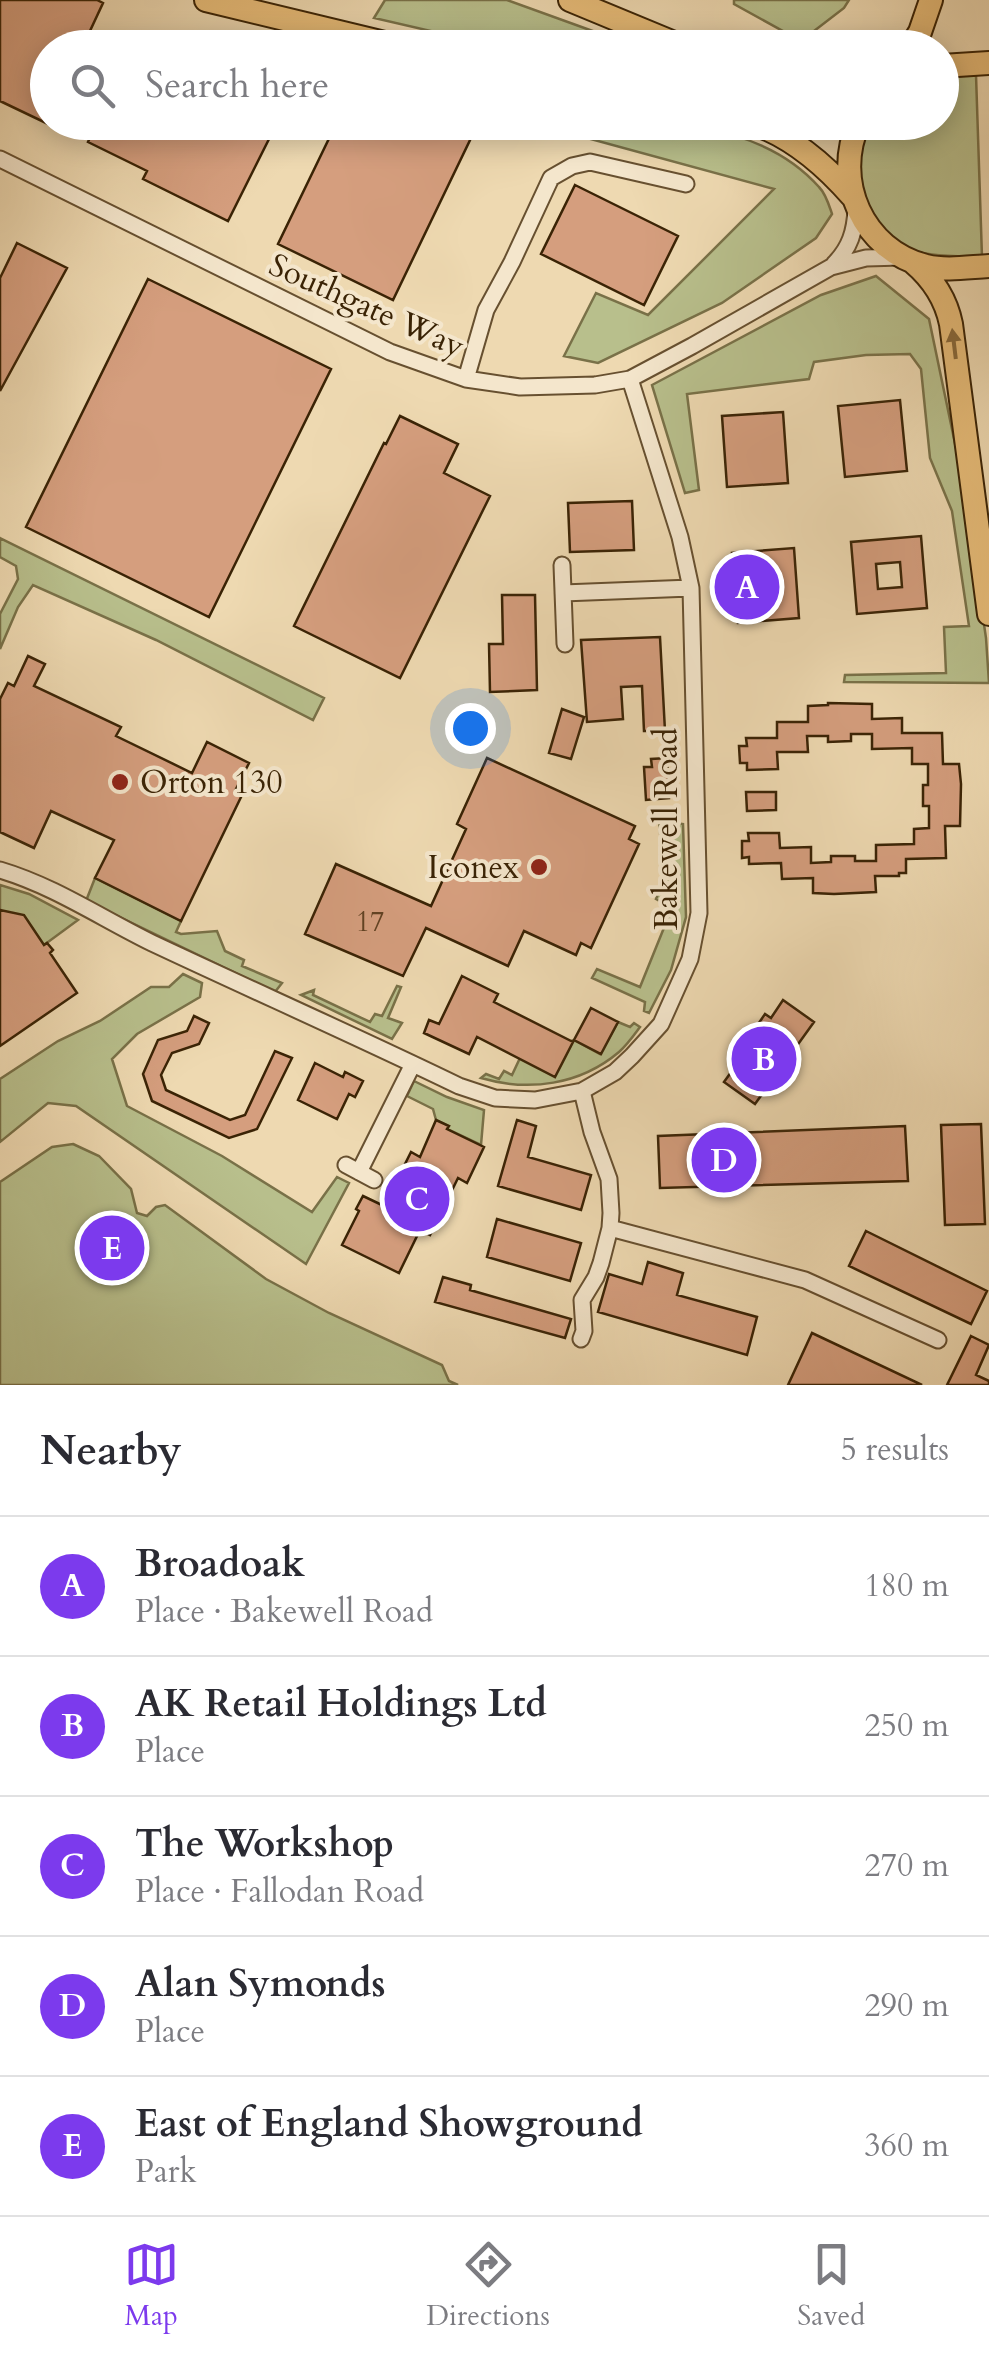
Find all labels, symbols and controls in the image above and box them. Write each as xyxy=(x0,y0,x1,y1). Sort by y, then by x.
search box xyxy=(30,30,959,140)
icon: search xyxy=(65,58,120,113)
text: Search here xyxy=(145,59,329,111)
street label: Southgate Way xyxy=(262,243,471,369)
one-way arrow xyxy=(946,327,962,359)
pin: A xyxy=(714,550,780,624)
your location xyxy=(445,703,496,754)
street label: Bakewell Road xyxy=(645,728,689,930)
place label: Orton 130 xyxy=(140,761,283,805)
marker: Orton 130 xyxy=(109,771,131,793)
place label: Iconex xyxy=(428,846,519,890)
marker: Iconex xyxy=(528,856,550,878)
house number: 17 xyxy=(356,903,384,941)
pin: B xyxy=(732,1022,796,1096)
pin: D xyxy=(692,1122,756,1198)
pin: C xyxy=(384,1162,450,1236)
pin: E xyxy=(80,1210,144,1286)
text: Nearby xyxy=(40,1422,182,1479)
text: 5 results xyxy=(841,1428,949,1472)
text: Broadoak xyxy=(135,1538,305,1590)
text: A xyxy=(60,1564,85,1608)
text: 180 m xyxy=(864,1564,949,1608)
text: Place · Bakewell Road xyxy=(135,1590,433,1634)
text: AK Retail Holdings Ltd xyxy=(135,1678,547,1730)
text: B xyxy=(61,1704,84,1748)
text: 250 m xyxy=(864,1704,949,1748)
text: Place xyxy=(135,1730,205,1774)
text: The Workshop xyxy=(135,1818,394,1870)
text: C xyxy=(60,1844,85,1888)
text: 270 m xyxy=(864,1844,949,1888)
text: Place · Fallodan Road xyxy=(135,1870,424,1914)
text: Alan Symonds xyxy=(135,1958,386,2010)
text: D xyxy=(59,1984,86,2028)
text: 290 m xyxy=(864,1984,949,2028)
text: Place xyxy=(135,2010,205,2054)
text: East of England Showground xyxy=(135,2098,643,2150)
text: E xyxy=(62,2124,83,2168)
text: 360 m xyxy=(864,2124,949,2168)
text: Park xyxy=(135,2150,197,2194)
tab: Map xyxy=(124,2237,179,2335)
tab: Directions xyxy=(426,2237,550,2335)
tab: Saved xyxy=(797,2237,865,2335)

